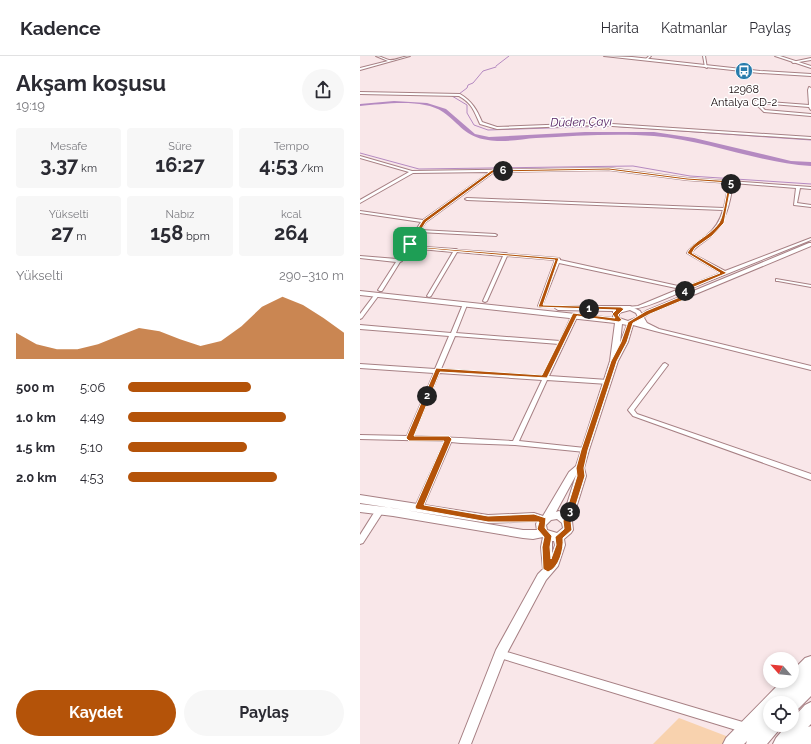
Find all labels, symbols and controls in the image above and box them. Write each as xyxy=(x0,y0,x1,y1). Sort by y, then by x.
text: Kadence xyxy=(20,17,101,39)
text: Harita xyxy=(601,20,639,36)
text: Katmanlar xyxy=(661,20,727,36)
text: Paylaş xyxy=(749,20,791,36)
bus stop icon: 12968 Antalya CD-2 xyxy=(734,61,754,81)
button: share xyxy=(302,69,344,111)
text: Akşam koşusu xyxy=(16,70,166,96)
place label: 12968 Antalya CD-2 xyxy=(711,83,778,109)
text: 19:19 xyxy=(16,98,45,113)
water label: Düden Çayı xyxy=(550,114,612,130)
text: Mesafe xyxy=(50,140,87,153)
text: Süre xyxy=(168,140,192,153)
text: Tempo xyxy=(274,140,309,153)
text: 3.37 xyxy=(40,153,78,177)
text: 16:27 xyxy=(155,153,205,177)
text: 4:53 xyxy=(259,153,298,177)
pin: 6 xyxy=(493,161,513,181)
text: km xyxy=(78,162,97,175)
text: /km xyxy=(298,162,323,175)
text: 6 xyxy=(500,164,506,177)
pin: 5 xyxy=(721,174,741,194)
text: 5 xyxy=(728,177,734,190)
text: Yükselti xyxy=(49,208,89,221)
text: Nabız xyxy=(165,208,195,221)
text: kcal xyxy=(281,208,302,221)
text: 27 xyxy=(51,221,73,245)
text: 158 xyxy=(150,221,183,245)
text: 264 xyxy=(274,221,309,245)
pin xyxy=(393,227,427,261)
text: m xyxy=(73,230,86,243)
text: bpm xyxy=(183,230,210,243)
icon: arrive xyxy=(399,233,421,255)
text: Yükselti xyxy=(16,268,63,283)
text: 290–310 m xyxy=(279,268,344,283)
pin: 4 xyxy=(675,281,695,301)
text: 4 xyxy=(682,284,688,297)
pin: 1 xyxy=(579,299,599,319)
text: 1 xyxy=(586,302,592,315)
text: 500 m xyxy=(16,380,54,395)
text: 5:06 xyxy=(80,380,105,395)
pin: 2 xyxy=(417,386,437,406)
text: 2 xyxy=(424,389,430,402)
text: 1.0 km xyxy=(16,410,56,425)
text: 4:49 xyxy=(80,410,104,425)
text: 1.5 km xyxy=(16,440,55,455)
text: 5:10 xyxy=(80,440,103,455)
text: 2.0 km xyxy=(16,470,57,485)
text: 4:53 xyxy=(80,470,104,485)
pin: 3 xyxy=(560,502,580,522)
text: 3 xyxy=(567,505,573,518)
north arrow xyxy=(763,652,799,688)
map controls xyxy=(763,652,799,732)
button: Kaydet xyxy=(16,690,176,736)
button: Paylaş xyxy=(184,690,344,736)
button: locate xyxy=(763,696,799,732)

